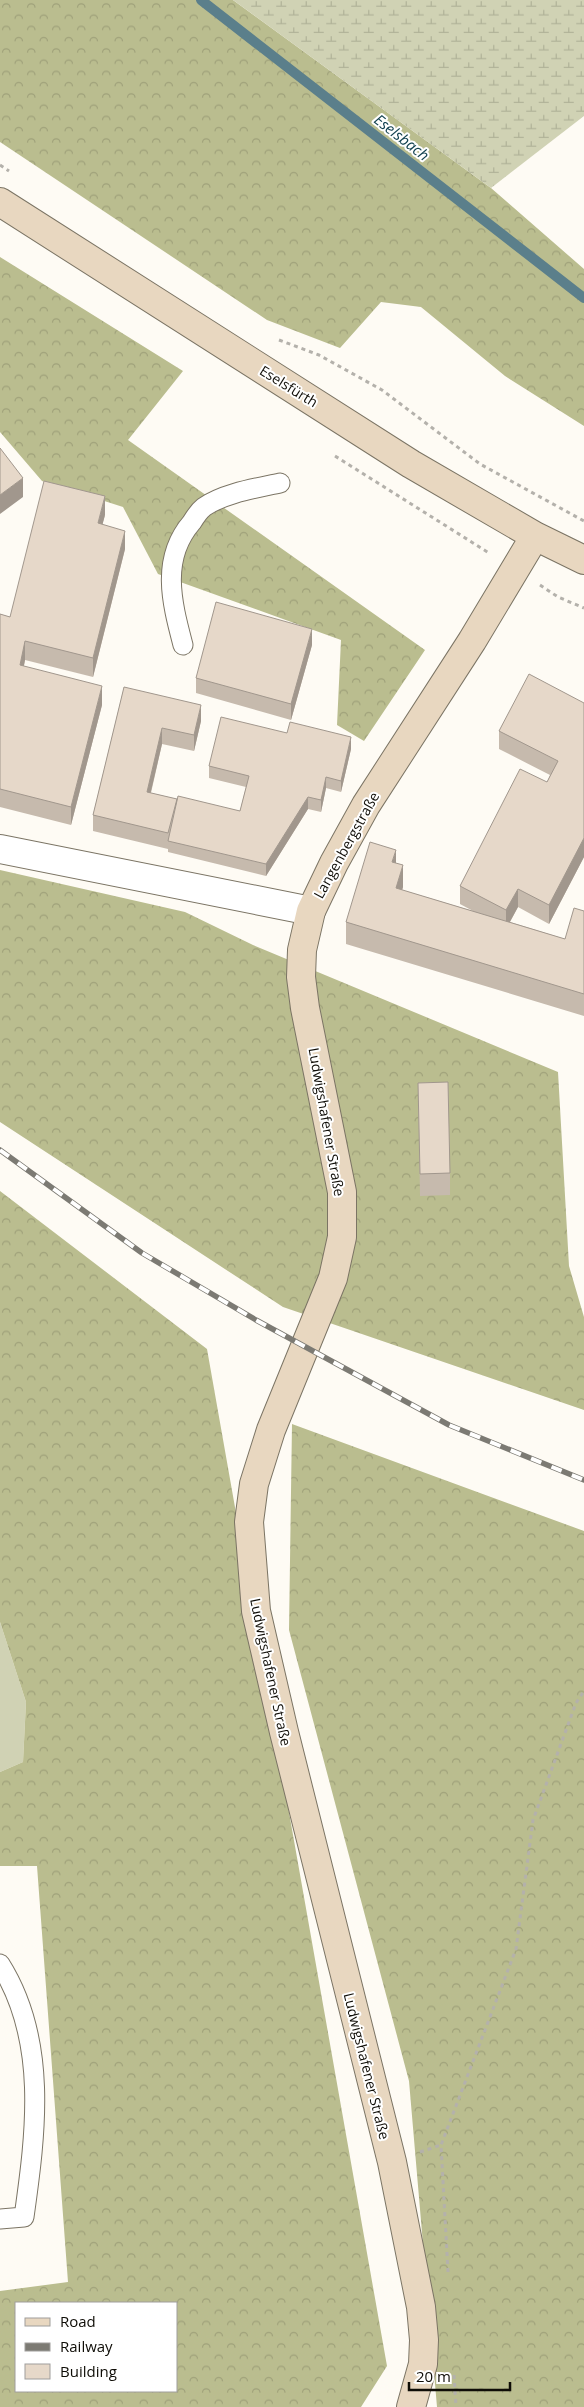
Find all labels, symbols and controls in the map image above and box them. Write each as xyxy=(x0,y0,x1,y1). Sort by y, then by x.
water label: Eselsbach xyxy=(370,109,434,165)
street label: Eselsfürth xyxy=(256,361,322,411)
street label: Langenbergstraße xyxy=(309,788,383,902)
street label: Ludwigshafener Straße xyxy=(305,1046,349,1198)
street label: Ludwigshafener Straße xyxy=(246,1596,296,1748)
street label: Ludwigshafener Straße xyxy=(340,1991,394,2141)
legend xyxy=(15,2302,178,2392)
text: Road xyxy=(60,2311,96,2331)
text: Railway xyxy=(60,2336,113,2356)
scale bar xyxy=(409,2360,510,2392)
text: Building xyxy=(60,2361,117,2381)
text: 20 m xyxy=(416,2366,451,2386)

